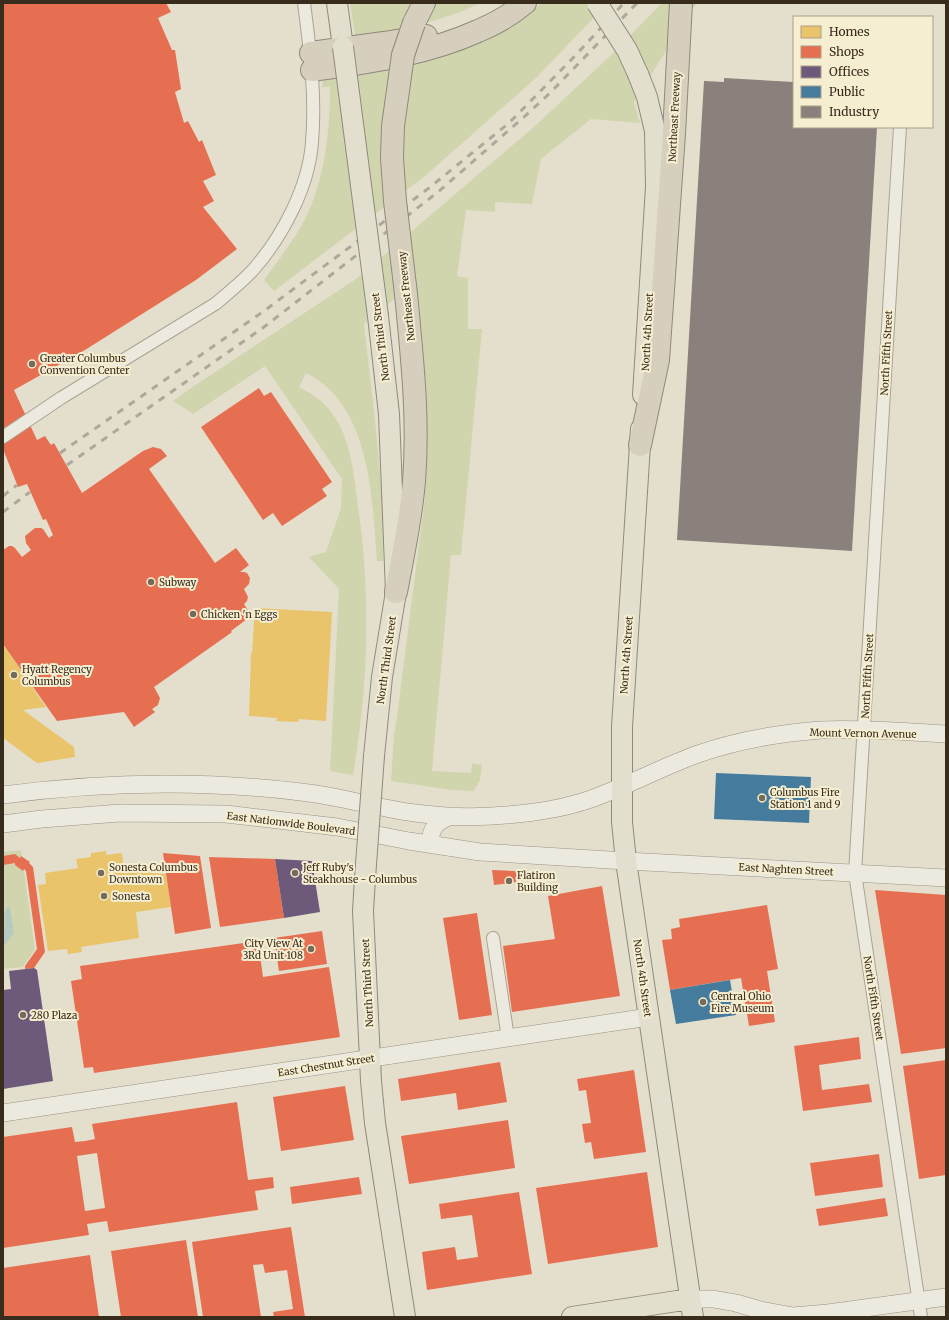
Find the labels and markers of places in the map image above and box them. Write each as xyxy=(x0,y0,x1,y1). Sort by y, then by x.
place label: Greater Columbus Convention Center xyxy=(40,352,130,377)
marker: Greater Columbus Convention Center xyxy=(27,359,37,369)
place label: Subway xyxy=(159,576,197,589)
marker: Subway xyxy=(146,577,156,587)
place label: Chicken 'n Eggs xyxy=(201,608,278,621)
marker: Chicken 'n Eggs xyxy=(188,609,198,619)
place label: Hyatt Regency Columbus xyxy=(22,663,92,688)
marker: Hyatt Regency Columbus xyxy=(9,670,19,680)
place label: Columbus Fire Station 1 and 9 xyxy=(770,786,840,811)
marker: Columbus Fire Station 1 and 9 xyxy=(757,793,767,803)
place label: Sonesta Columbus Downtown xyxy=(109,861,198,886)
place label: Jeff Ruby's Steakhouse - Columbus xyxy=(302,861,417,886)
marker: Sonesta Columbus Downtown xyxy=(96,868,106,878)
marker: Jeff Ruby's Steakhouse - Columbus xyxy=(290,868,300,878)
place label: Flatiron Building xyxy=(517,869,558,894)
marker: Flatiron Building xyxy=(504,876,514,886)
place label: Sonesta xyxy=(112,890,151,903)
marker: Sonesta xyxy=(99,891,109,901)
place label: City View At 3Rd Unit 108 xyxy=(243,937,303,962)
marker: City View At 3Rd Unit 108 xyxy=(306,944,316,954)
place label: Central Ohio Fire Museum xyxy=(711,990,774,1015)
marker: Central Ohio Fire Museum xyxy=(698,997,708,1007)
place label: 280 Plaza xyxy=(31,1009,78,1022)
marker: 280 Plaza xyxy=(18,1010,28,1020)

